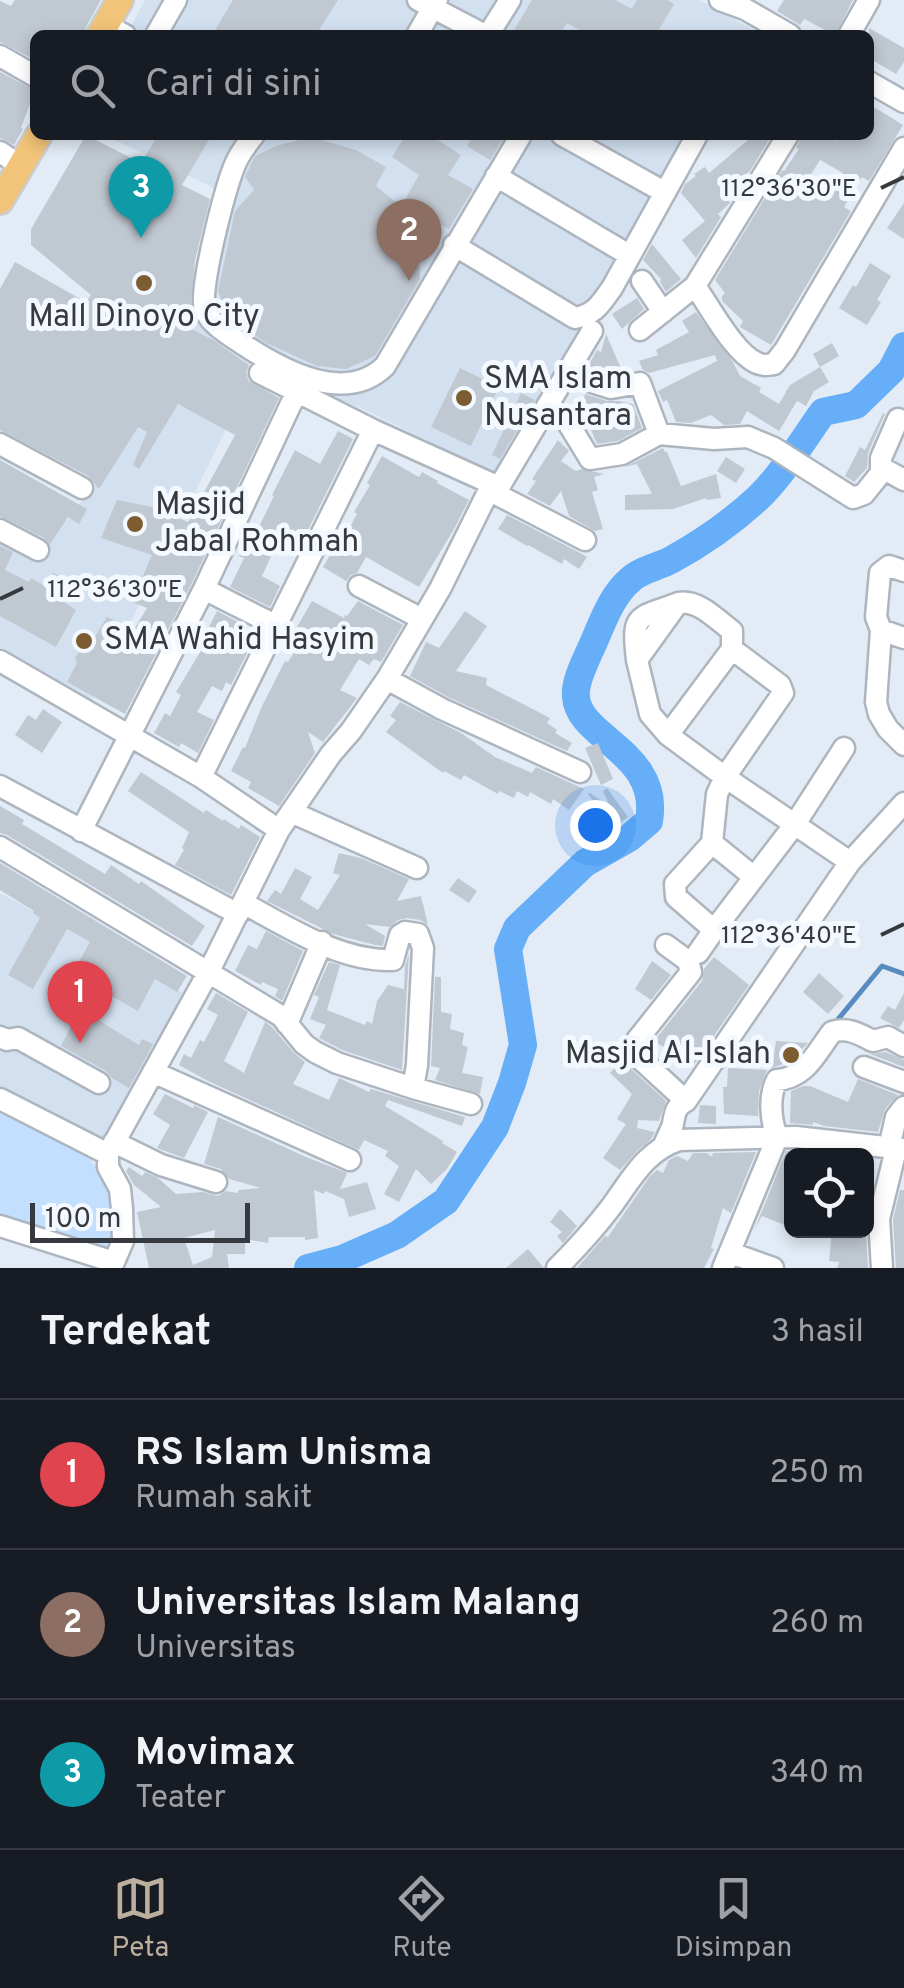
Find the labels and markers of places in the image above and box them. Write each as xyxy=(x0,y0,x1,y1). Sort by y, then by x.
pin: 3 xyxy=(108,156,174,238)
pin: 2 xyxy=(376,198,442,281)
marker: Mall Dinoyo City xyxy=(133,272,155,294)
place label: Mall Dinoyo City xyxy=(28,298,260,338)
place label: SMA Islam Nusantara xyxy=(484,360,632,437)
marker: SMA Islam Nusantara xyxy=(453,387,475,409)
place label: Masjid Jabal Rohmah xyxy=(155,486,359,563)
marker: Masjid Jabal Rohmah xyxy=(124,513,146,535)
place label: SMA Wahid Hasyim xyxy=(104,621,375,661)
marker: SMA Wahid Hasyim xyxy=(73,630,95,652)
pin: 1 xyxy=(48,960,112,1043)
place label: Masjid Al-Islah xyxy=(565,1035,771,1075)
marker: Masjid Al-Islah xyxy=(780,1044,802,1066)

